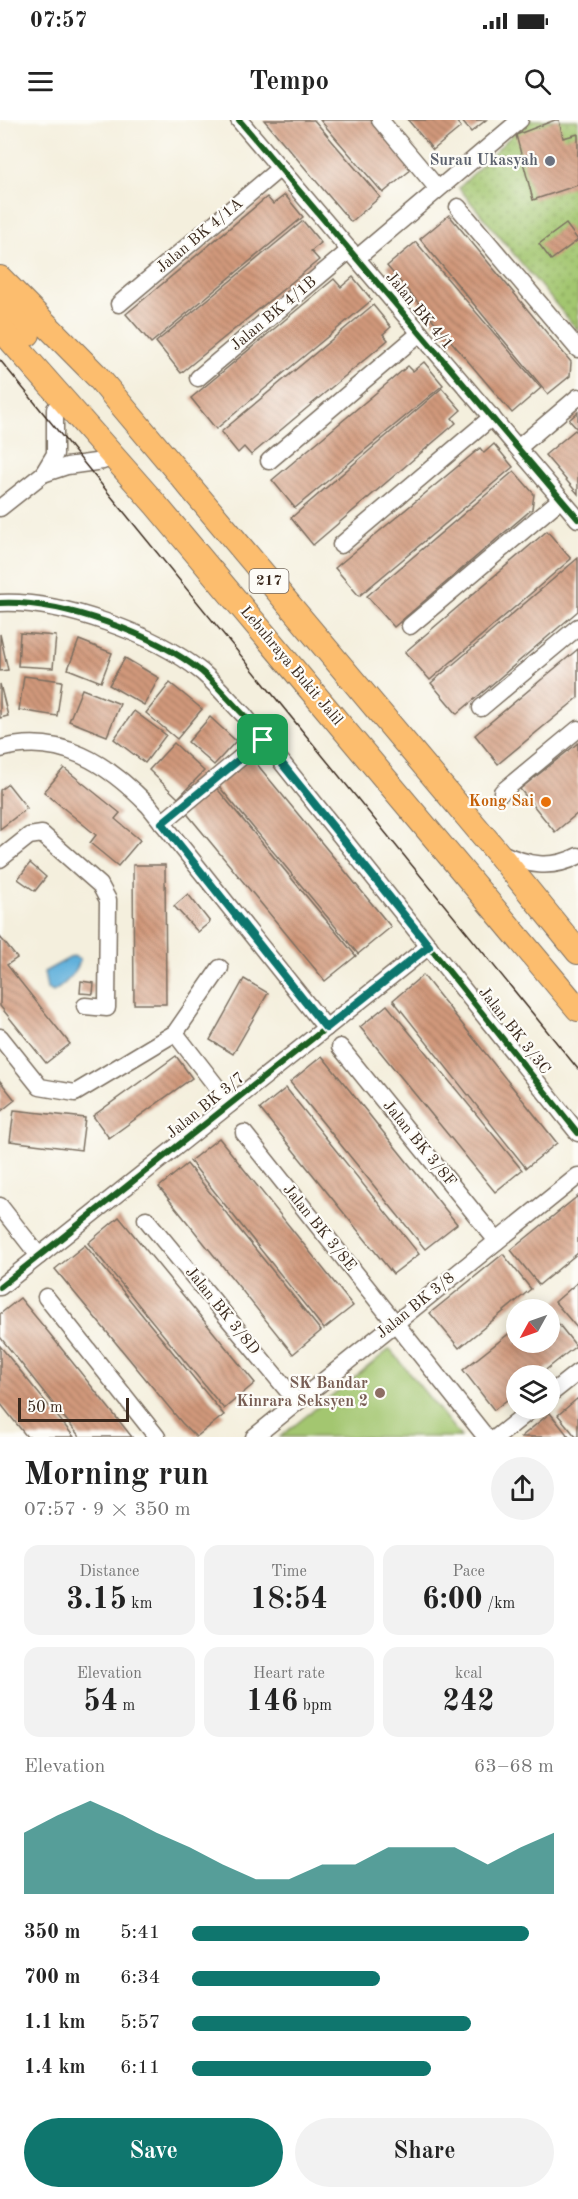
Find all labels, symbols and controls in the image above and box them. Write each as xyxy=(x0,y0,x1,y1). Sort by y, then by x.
text: 07:57 xyxy=(30,10,87,32)
icon: menu xyxy=(24,65,57,98)
icon: search xyxy=(521,65,554,98)
text: Tempo xyxy=(249,68,329,95)
place label: Surau Ukasyah xyxy=(429,153,538,169)
marker: Surau Ukasyah xyxy=(543,154,557,168)
street label: Jalan BK 4/1A xyxy=(154,195,246,277)
street label: Jalan BK 4/1 xyxy=(382,269,456,353)
street label: Jalan BK 4/1B xyxy=(228,274,320,354)
road number: 217 xyxy=(250,569,288,593)
street label: Lebuhraya Bukit Jalil xyxy=(237,603,345,729)
pin xyxy=(237,714,288,765)
icon: arrive xyxy=(246,723,279,756)
place label: Kong Sai xyxy=(469,794,534,810)
marker: Kong Sai xyxy=(539,795,553,809)
street label: Jalan BK 3/3C xyxy=(475,984,553,1078)
street label: Jalan BK 3/7 xyxy=(164,1070,248,1142)
street label: Jalan BK 3/8F xyxy=(379,1098,459,1190)
street label: Jalan BK 3/8E xyxy=(279,1182,359,1274)
street label: Jalan BK 3/8D xyxy=(182,1264,262,1358)
street label: Jalan BK 3/8 xyxy=(374,1270,458,1342)
north arrow xyxy=(506,1299,560,1353)
map controls xyxy=(506,1299,560,1419)
button: layers xyxy=(506,1365,560,1419)
place label: SK Bandar Kinrara Seksyen 2 xyxy=(236,1376,368,1410)
marker: SK Bandar Kinrara Seksyen 2 xyxy=(373,1386,387,1400)
scale bar xyxy=(18,1395,129,1422)
text: 50 m xyxy=(27,1400,63,1416)
button: share xyxy=(491,1457,554,1520)
text: Morning run xyxy=(24,1459,209,1492)
text: 07:57 · 9 × 350 m xyxy=(24,1500,191,1520)
text: Distance xyxy=(79,1564,139,1580)
text: Time xyxy=(271,1564,307,1580)
text: Pace xyxy=(452,1564,485,1580)
text: 3.15 xyxy=(66,1585,127,1615)
text: 18:54 xyxy=(250,1585,328,1615)
text: 6:00 xyxy=(422,1585,483,1615)
text: km xyxy=(127,1596,152,1612)
text: /km xyxy=(483,1596,515,1612)
text: Elevation xyxy=(77,1666,142,1682)
text: Heart rate xyxy=(253,1666,325,1682)
text: kcal xyxy=(455,1666,482,1682)
text: 54 xyxy=(83,1687,118,1717)
text: 146 xyxy=(246,1687,298,1717)
text: 242 xyxy=(443,1687,495,1717)
text: m xyxy=(118,1698,135,1714)
text: bpm xyxy=(298,1698,332,1714)
text: Elevation xyxy=(24,1757,105,1777)
text: 63–68 m xyxy=(474,1757,554,1777)
text: 350 m xyxy=(24,1923,80,1943)
text: 5:41 xyxy=(120,1923,160,1943)
text: 700 m xyxy=(24,1968,80,1988)
text: 6:34 xyxy=(120,1968,160,1988)
text: 1.1 km xyxy=(24,2013,86,2033)
text: 5:57 xyxy=(120,2013,160,2033)
text: 1.4 km xyxy=(24,2058,86,2078)
text: 6:11 xyxy=(120,2058,160,2078)
button: Save xyxy=(24,2118,283,2187)
button: Share xyxy=(295,2118,554,2187)

